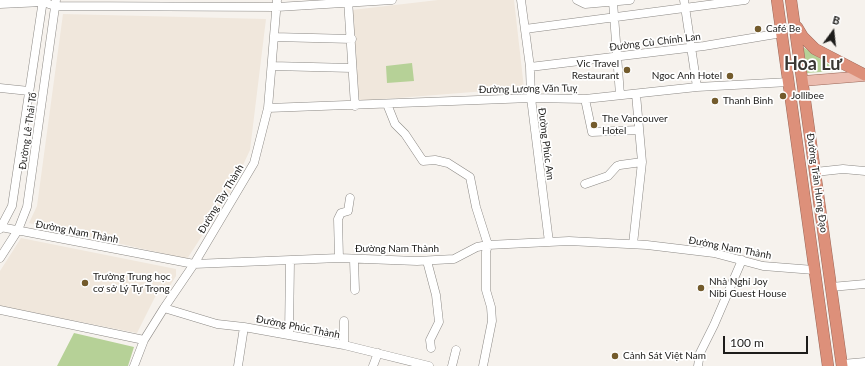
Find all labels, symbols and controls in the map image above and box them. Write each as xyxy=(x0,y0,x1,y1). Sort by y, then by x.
north arrow xyxy=(813,12,853,52)
text: B xyxy=(831,13,841,27)
place label: Café Be xyxy=(766,23,800,35)
marker: Café Be xyxy=(753,24,763,34)
street label: Đường Cù Chính Lan xyxy=(609,30,701,54)
district label: Hoa Lư xyxy=(784,53,842,75)
place label: Vic Travel Restaurant xyxy=(572,58,619,82)
marker: Vic Travel Restaurant xyxy=(622,65,632,75)
place label: Ngoc Anh Hotel xyxy=(652,70,722,82)
marker: Ngoc Anh Hotel xyxy=(725,71,735,81)
street label: Đường Lương Văn Tuỵ xyxy=(479,82,577,96)
place label: Jollibee xyxy=(791,90,824,102)
marker: Jollibee xyxy=(778,91,788,101)
street label: Đường Lê Thái Tổ xyxy=(17,92,39,170)
place label: Thanh Binh xyxy=(723,95,773,107)
marker: Thanh Binh xyxy=(710,96,720,106)
street label: Đường Phúc Am xyxy=(536,107,556,181)
place label: The Vancouver Hotel xyxy=(602,113,668,136)
marker: The Vancouver Hotel xyxy=(589,120,599,130)
street label: Đường Trân Hưng Đạo xyxy=(804,133,830,233)
street label: Đường Tây Thành xyxy=(196,162,246,236)
street label: Đường Nam Thành xyxy=(35,218,119,246)
street label: Đường Nam Thành xyxy=(688,234,772,262)
street label: Đường Nam Thành xyxy=(355,243,439,255)
place label: Trường Trung học cơ sở Lý Tự Trọng xyxy=(93,271,171,294)
place label: Nhà Nghỉ Joy Nibi Guest House xyxy=(709,276,786,300)
marker: Trường Trung học cơ sở Lý Tự Trọng xyxy=(80,278,90,288)
marker: Nhà Nghỉ Joy Nibi Guest House xyxy=(696,283,706,293)
street label: Đường Phúc Thành xyxy=(255,313,341,341)
scale bar xyxy=(725,328,810,354)
text: 100 m xyxy=(730,335,764,350)
place label: Cảnh Sát Việt Nam xyxy=(623,350,706,362)
marker: Cảnh Sát Việt Nam xyxy=(610,351,620,361)

